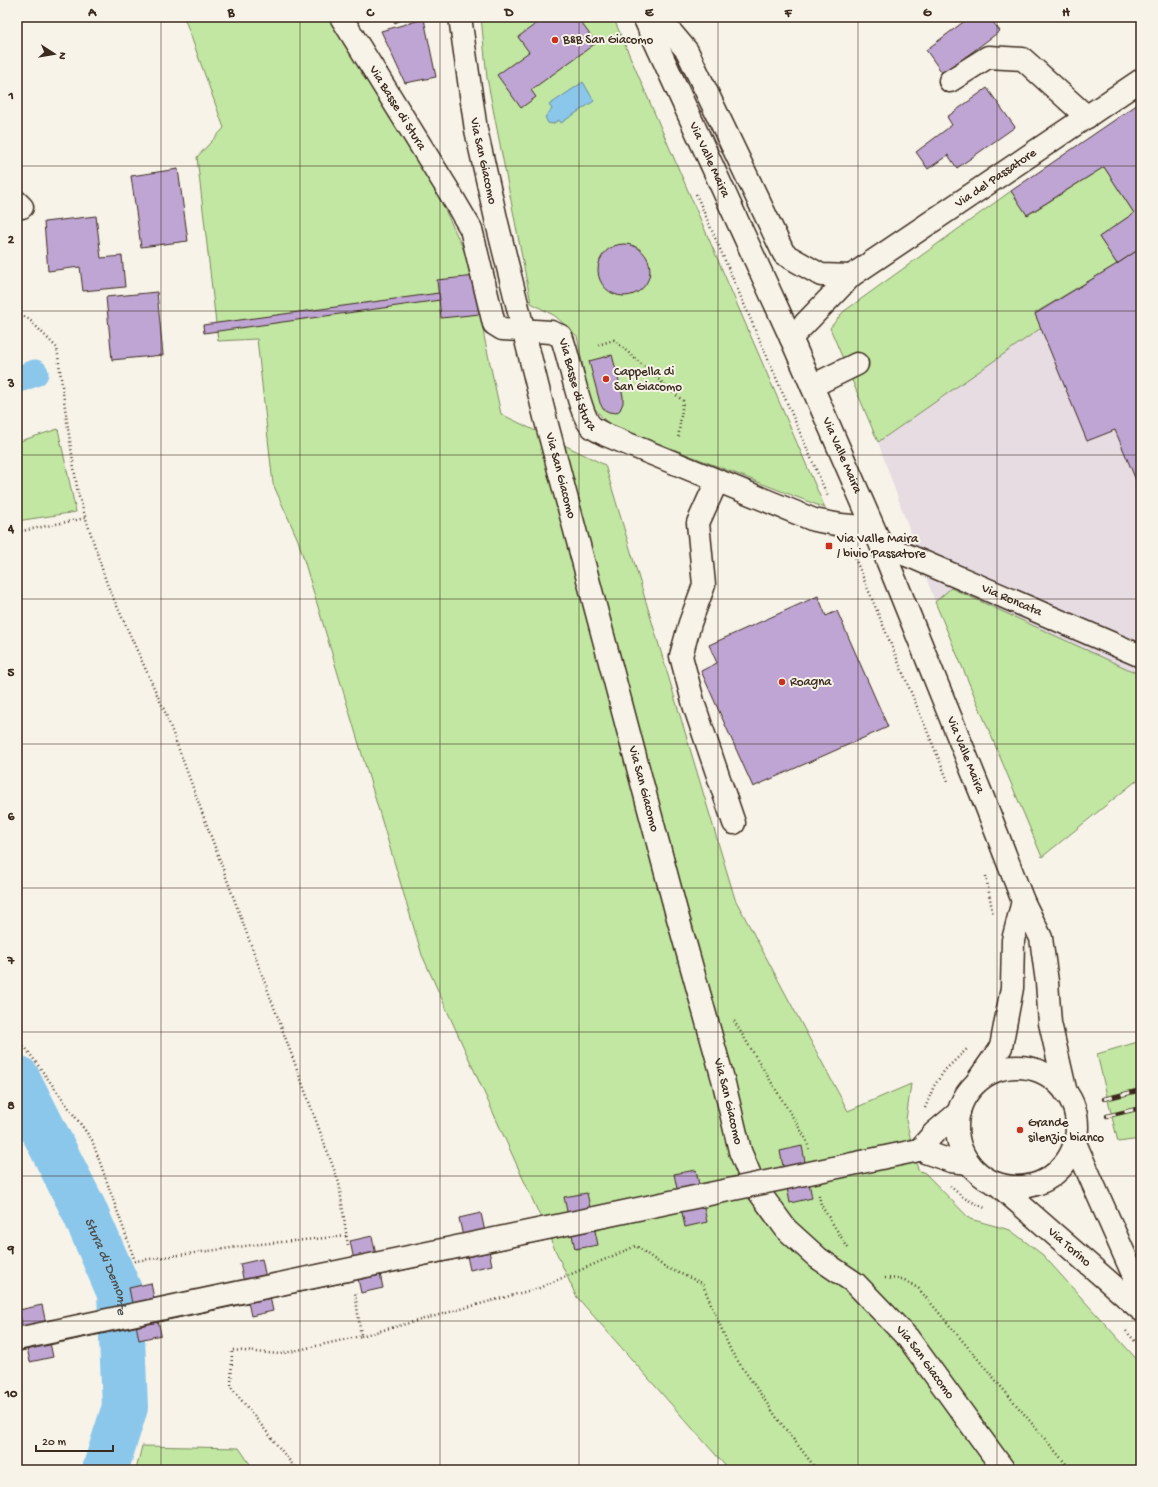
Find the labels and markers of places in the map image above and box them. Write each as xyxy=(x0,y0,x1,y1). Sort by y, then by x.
place label: B&B San Giacomo xyxy=(562,33,653,48)
marker: B&B San Giacomo xyxy=(550,35,560,45)
place label: Cappella di San Giacomo xyxy=(614,365,682,395)
marker: Cappella di San Giacomo xyxy=(601,374,611,384)
place label: Via Valle Maira / bivio Passatore xyxy=(836,532,926,562)
marker: Via Valle Maira / bivio Passatore xyxy=(824,541,834,551)
place label: Roagna xyxy=(790,675,832,690)
marker: Roagna xyxy=(777,677,787,687)
place label: Grande silenzio bianco xyxy=(1028,1116,1104,1146)
marker: Grande silenzio bianco xyxy=(1015,1125,1025,1135)

